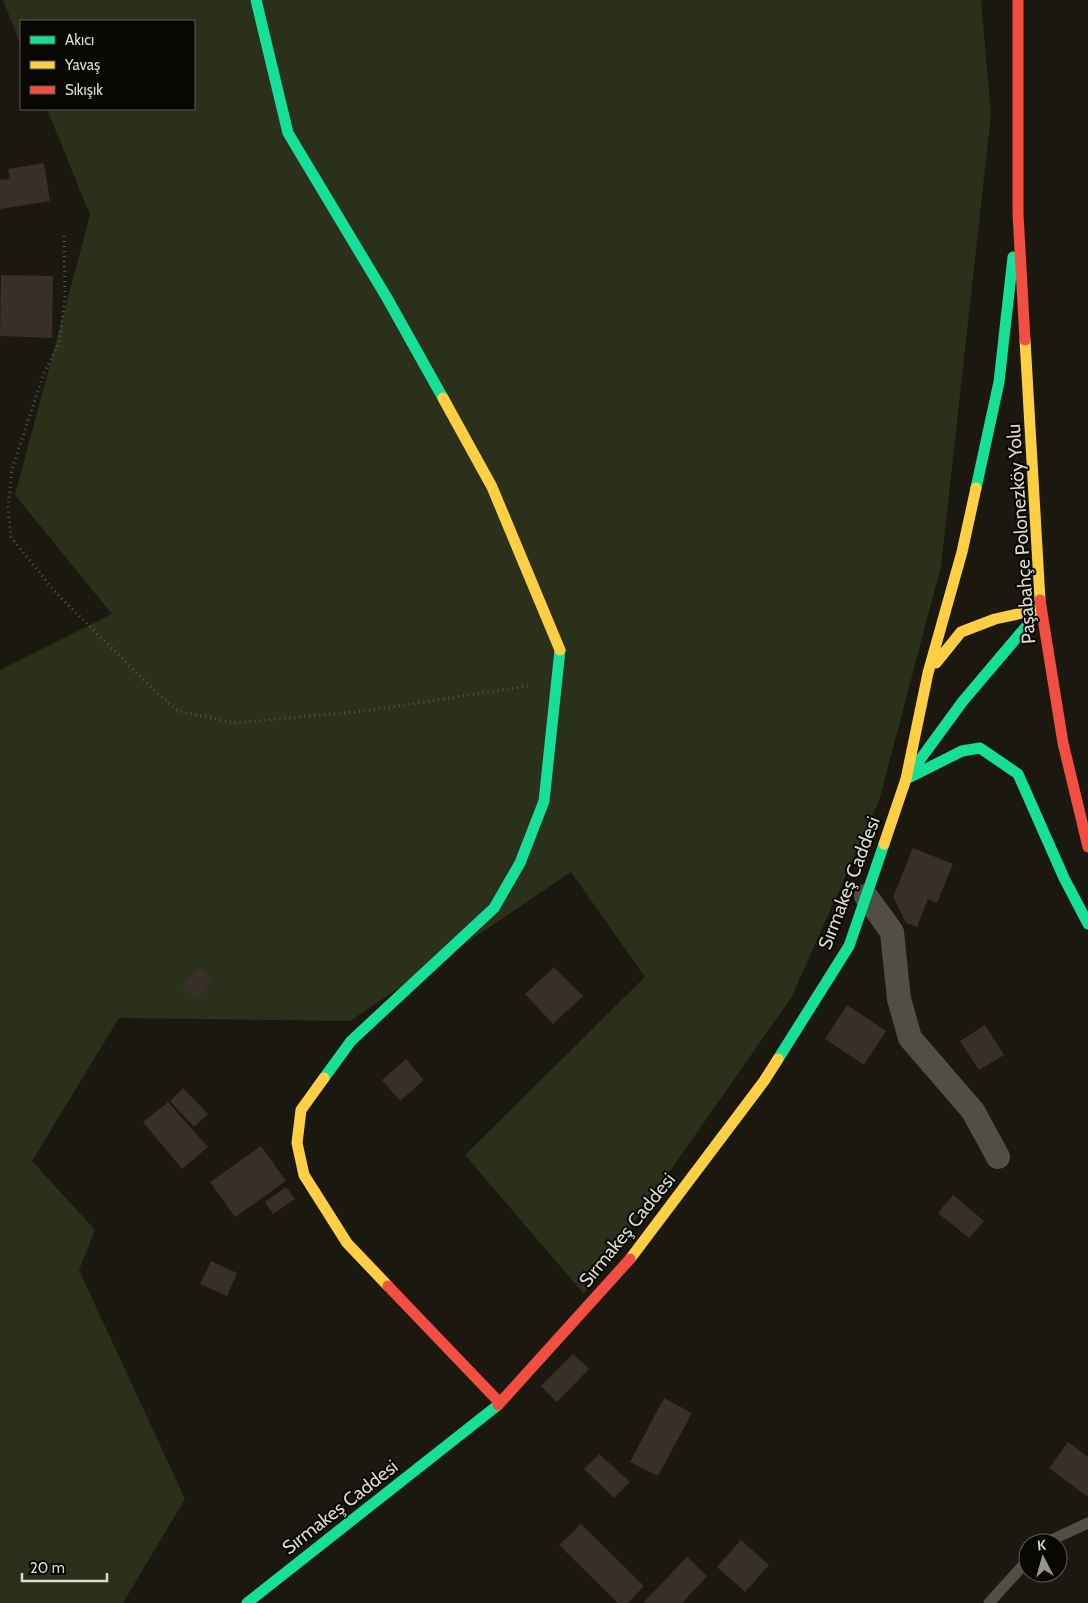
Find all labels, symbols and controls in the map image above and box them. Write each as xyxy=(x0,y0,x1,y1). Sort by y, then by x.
legend xyxy=(20,20,195,110)
text: Akıcı xyxy=(65,31,94,49)
text: Yavaş xyxy=(64,56,100,74)
text: Sıkışık xyxy=(65,81,103,99)
street label: Paşabahçe Polonezköy Yolu xyxy=(1002,423,1040,645)
street label: Sırmakeş Caddesi xyxy=(813,813,885,953)
street label: Sırmakeş Caddesi xyxy=(574,1168,680,1292)
street label: Sırmakeş Caddesi xyxy=(278,1455,402,1559)
north arrow xyxy=(1018,1533,1068,1583)
text: K xyxy=(1036,1536,1047,1554)
scale bar xyxy=(22,1550,108,1582)
text: 20 m xyxy=(30,1559,65,1577)

